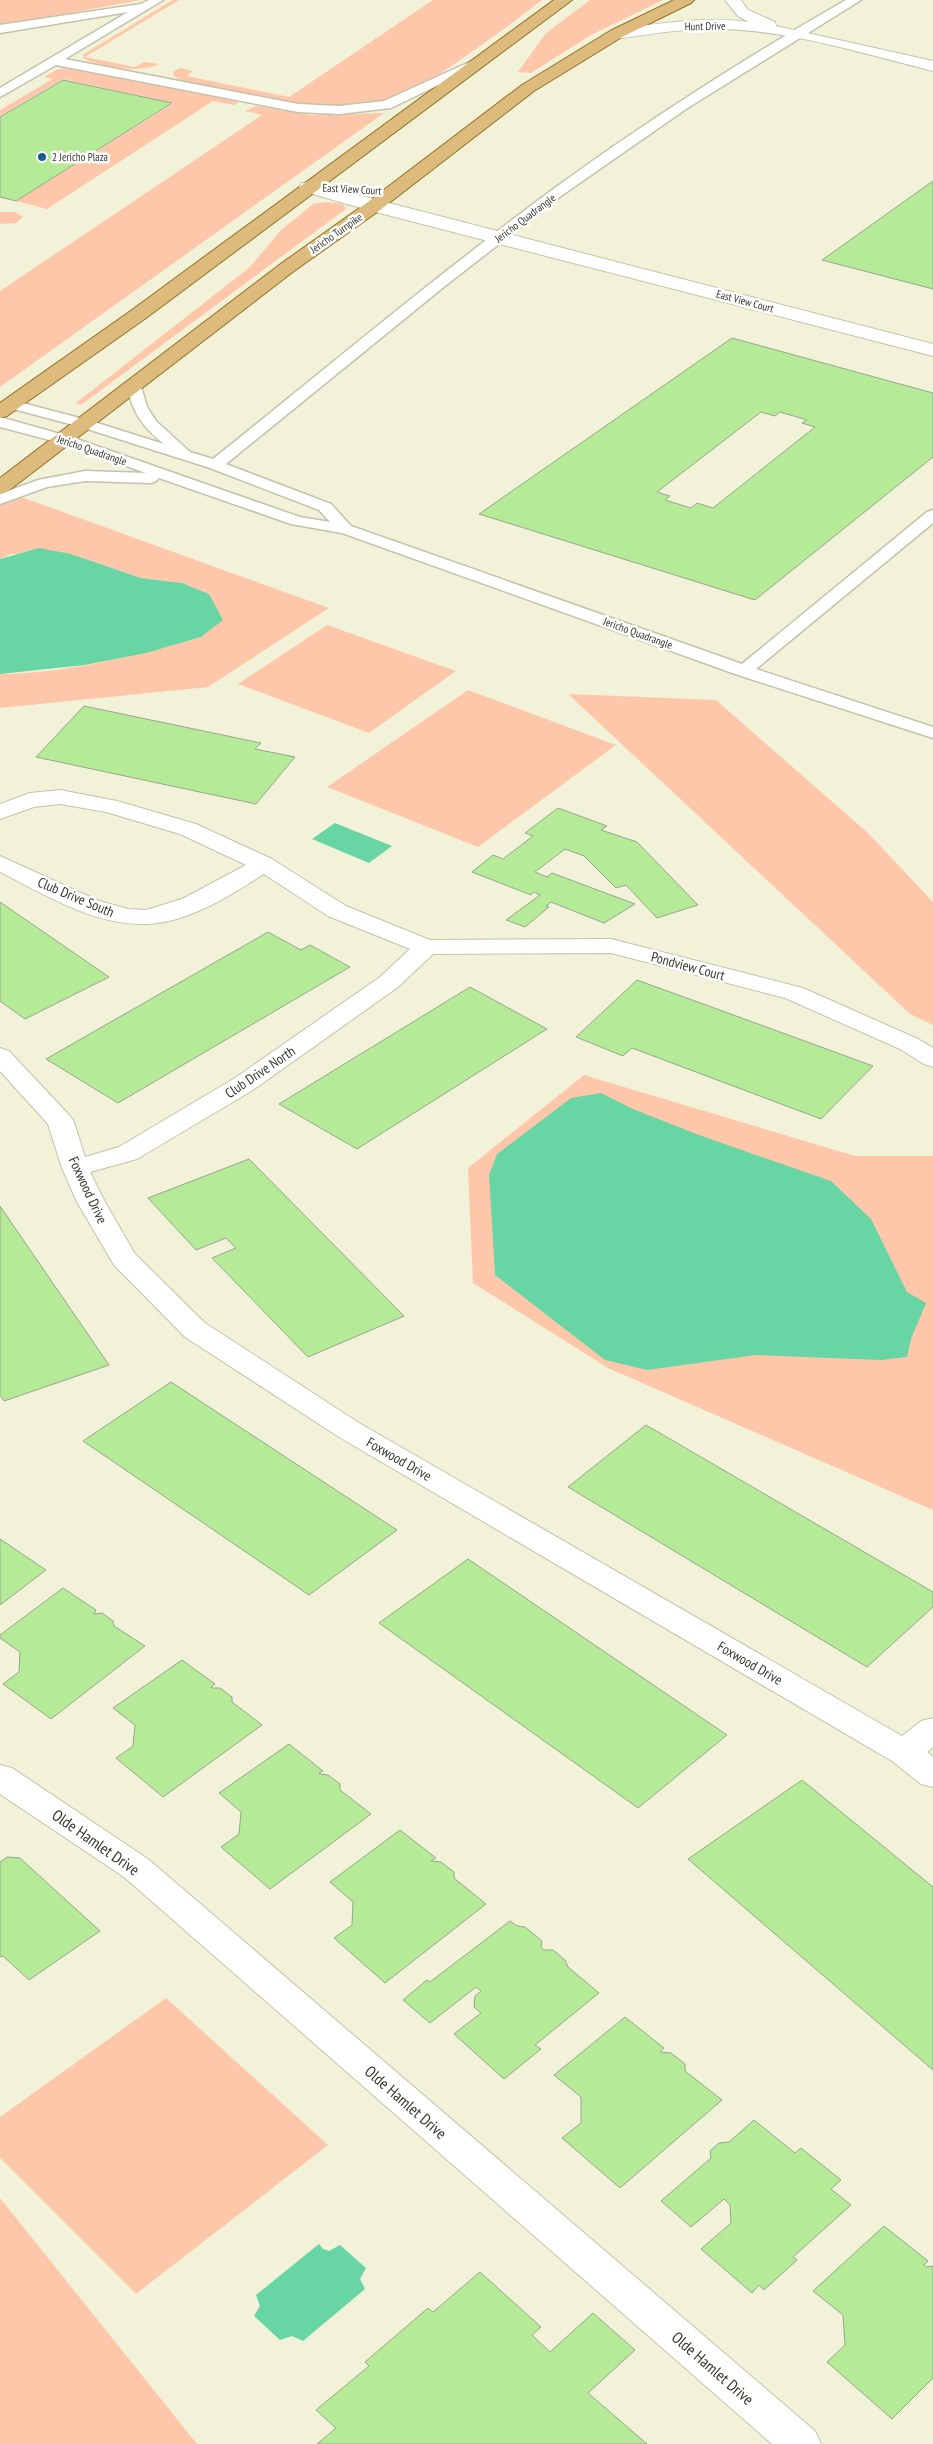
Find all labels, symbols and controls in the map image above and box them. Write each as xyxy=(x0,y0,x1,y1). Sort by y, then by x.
street label: Hunt Drive xyxy=(684,19,726,33)
place label: 2 Jericho Plaza xyxy=(52,150,108,164)
marker: 2 Jericho Plaza xyxy=(36,151,48,163)
street label: East View Court xyxy=(322,180,382,198)
street label: Jericho Quadrangle xyxy=(491,190,559,246)
street label: Jericho Turnpike xyxy=(306,210,365,257)
street label: East View Court xyxy=(715,287,775,315)
street label: Jericho Quadrangle xyxy=(54,431,129,469)
street label: Jericho Quadrangle xyxy=(601,614,675,652)
street label: Club Drive South xyxy=(35,873,117,921)
street label: Pondview Court xyxy=(649,948,727,984)
street label: Club Drive North xyxy=(221,1042,299,1102)
street label: Foxwood Drive xyxy=(65,1154,111,1227)
street label: Foxwood Drive xyxy=(363,1433,435,1485)
street label: Foxwood Drive xyxy=(714,1637,786,1689)
street label: Olde Hamlet Drive xyxy=(48,1805,144,1879)
street label: Olde Hamlet Drive xyxy=(361,2061,451,2143)
street label: Olde Hamlet Drive xyxy=(668,2327,758,2409)

